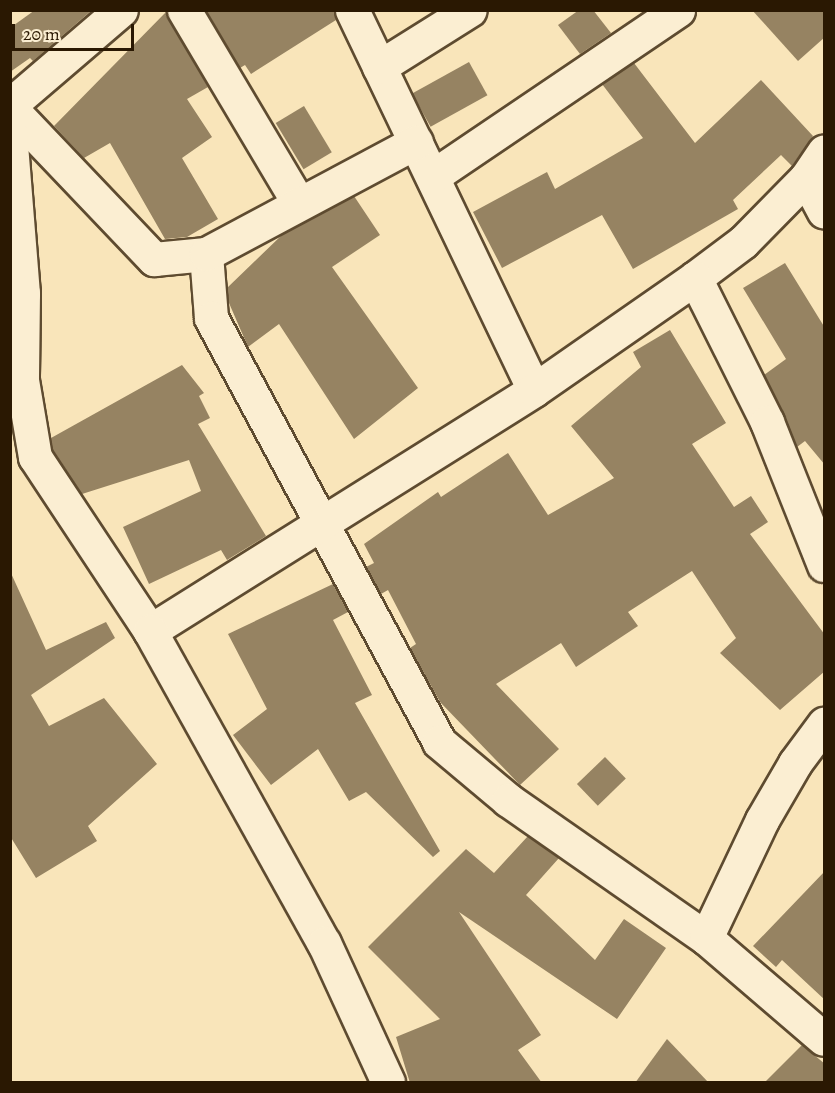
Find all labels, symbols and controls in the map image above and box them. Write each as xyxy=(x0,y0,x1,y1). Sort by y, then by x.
scale bar xyxy=(15,12,136,50)
text: 20 m xyxy=(23,22,60,46)

